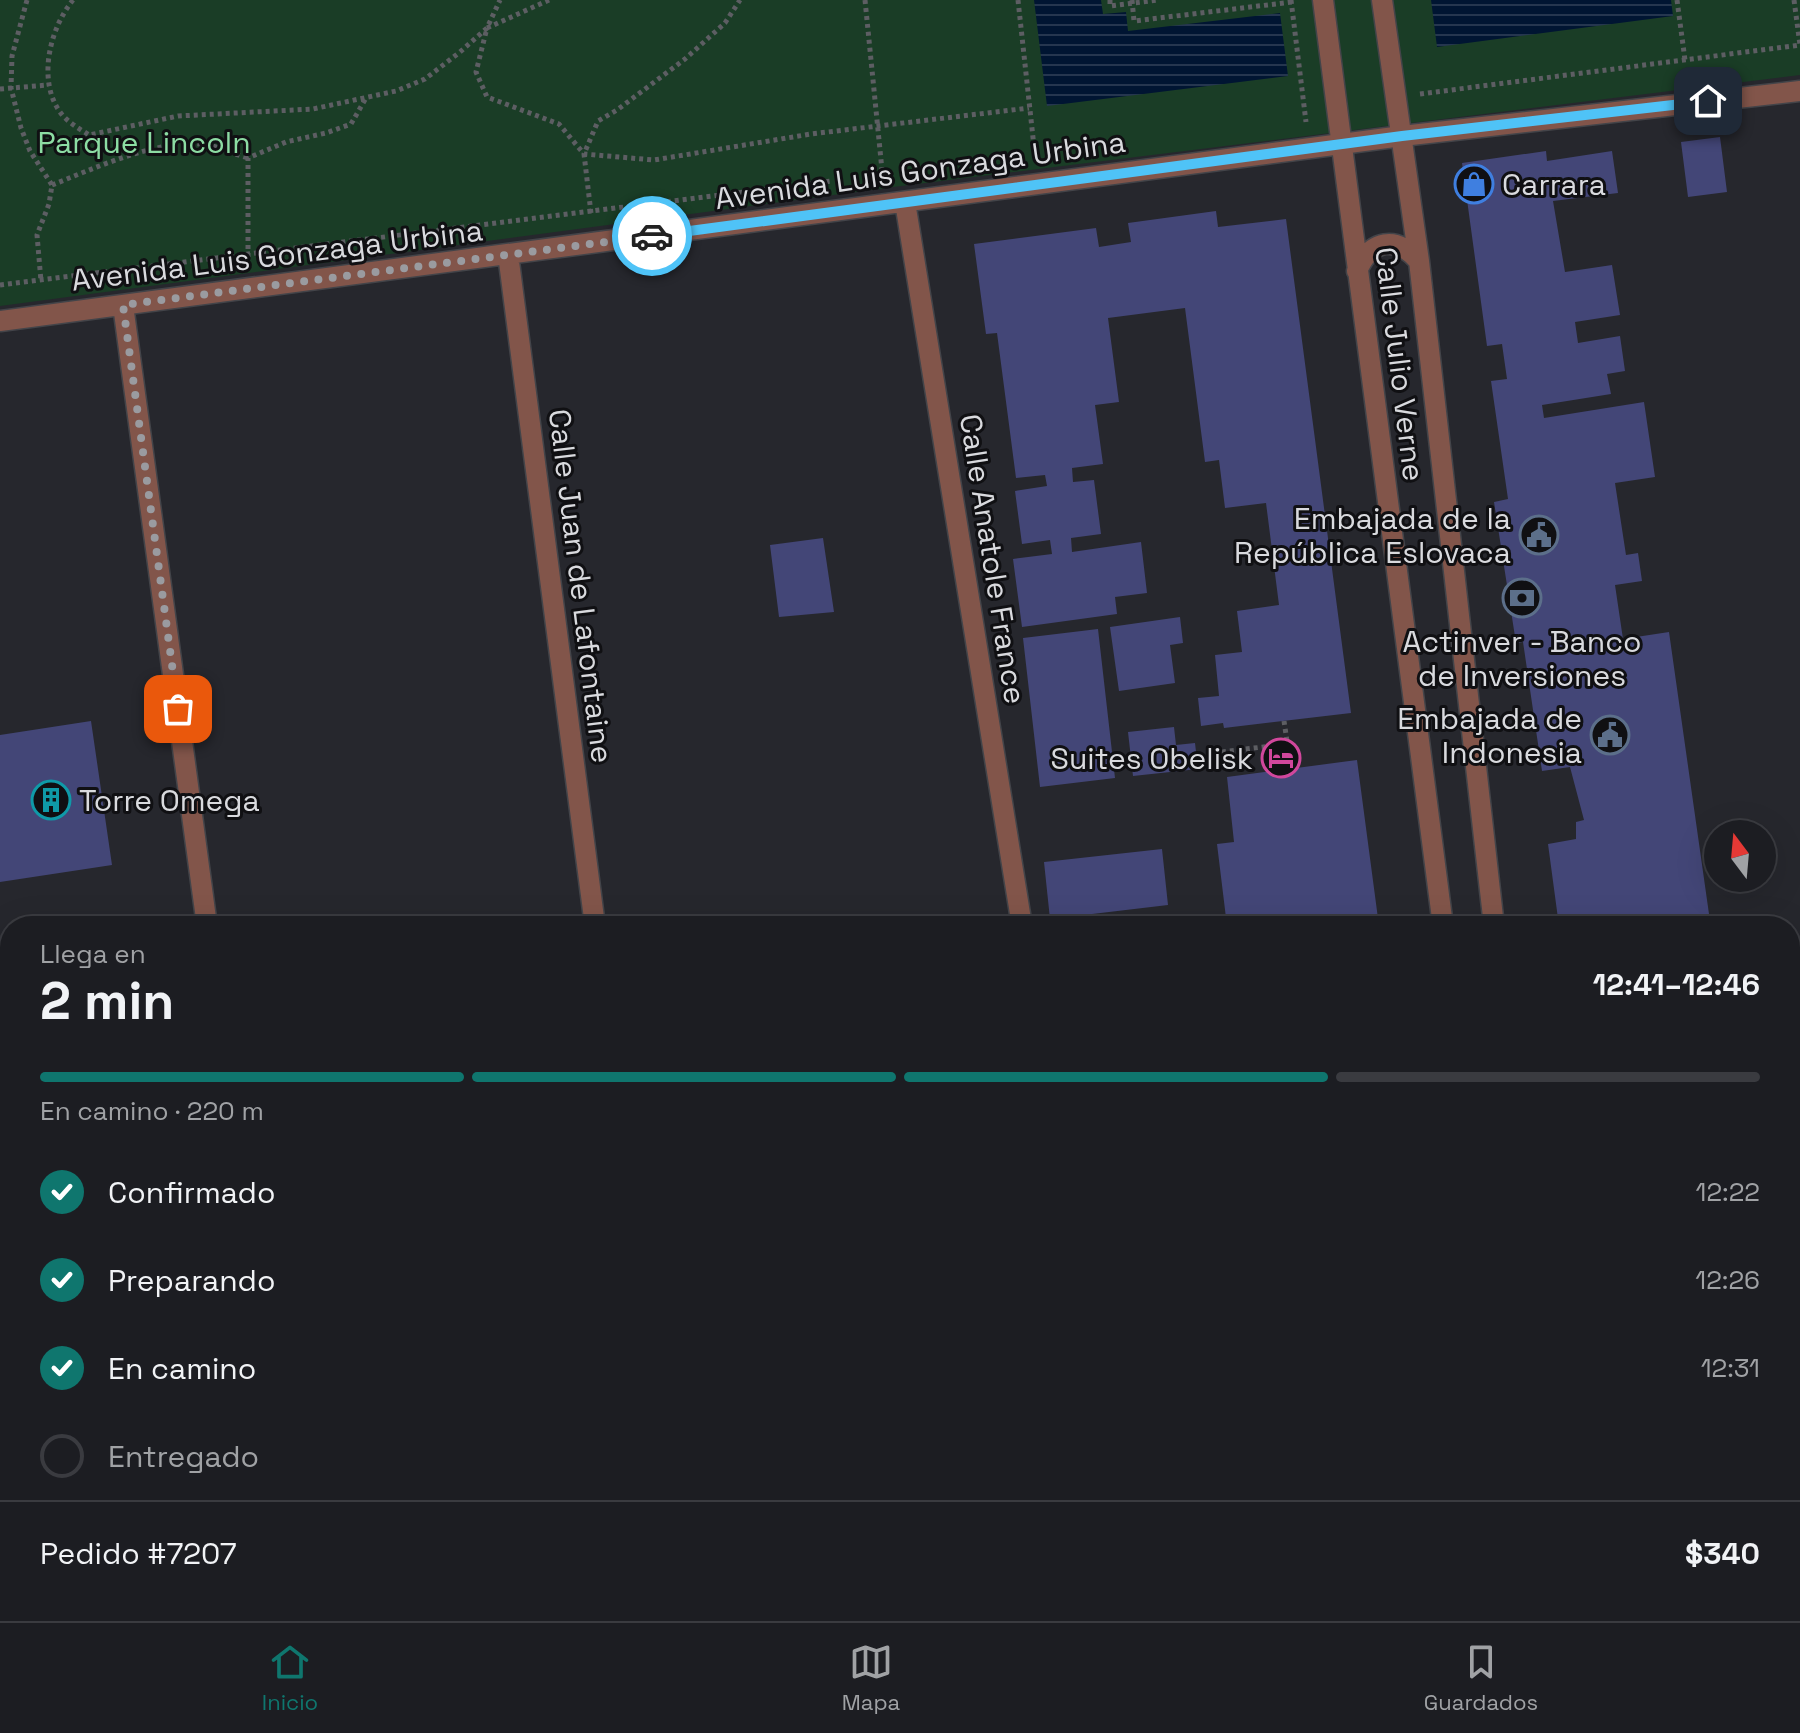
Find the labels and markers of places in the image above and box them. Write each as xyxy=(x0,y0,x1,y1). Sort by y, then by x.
pin xyxy=(1674,67,1742,135)
shop icon: Carrara xyxy=(1453,163,1495,205)
place label: Carrara xyxy=(1502,165,1606,204)
place label: Embajada de la República Eslovaca xyxy=(1234,499,1511,572)
public building icon: Embajada de la República Eslovaca xyxy=(1518,514,1560,556)
bank icon: Actinver - Banco de Inversiones xyxy=(1501,577,1543,619)
place label: Actinver - Banco de Inversiones xyxy=(1402,622,1642,695)
pin xyxy=(144,675,212,743)
place label: Embajada de Indonesia xyxy=(1397,699,1582,772)
public building icon: Embajada de Indonesia xyxy=(1589,714,1631,756)
hotel icon: Suites Obelisk xyxy=(1260,737,1302,779)
place label: Suites Obelisk xyxy=(1051,739,1253,778)
building icon: Torre Omega xyxy=(30,779,72,821)
place label: Torre Omega xyxy=(79,781,260,820)

